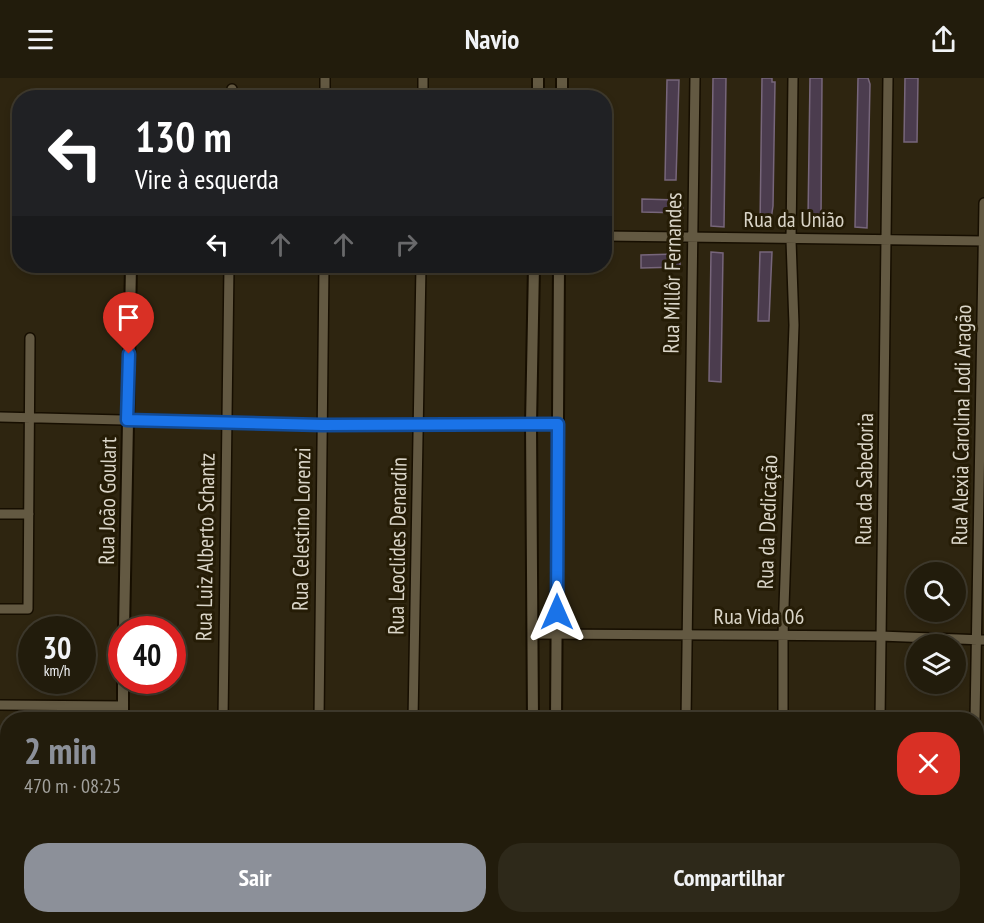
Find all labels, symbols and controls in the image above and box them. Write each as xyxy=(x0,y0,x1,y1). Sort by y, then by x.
text: Navio xyxy=(465,22,519,56)
icon: menu xyxy=(24,23,57,56)
icon: share xyxy=(927,23,960,56)
text: 130 m xyxy=(135,109,232,164)
icon: left xyxy=(36,114,114,192)
text: Vire à esquerda xyxy=(135,162,279,196)
street label: Rua Millôr Fernandes xyxy=(657,192,687,354)
street label: Rua da União xyxy=(744,205,844,233)
icon: left xyxy=(201,228,234,261)
icon: ahead xyxy=(264,228,297,261)
icon: ahead xyxy=(327,228,360,261)
icon: right xyxy=(390,228,423,261)
pin xyxy=(103,292,154,354)
icon: arrive xyxy=(112,301,145,334)
street label: Rua Alexia Carolina Lodi Aragão xyxy=(945,304,977,546)
street label: Rua da Sabedoria xyxy=(849,413,879,545)
street label: Rua João Goulart xyxy=(92,437,122,565)
street label: Rua Celestino Lorenzi xyxy=(286,447,316,611)
street label: Rua Luiz Alberto Schantz xyxy=(189,453,221,641)
street label: Rua da Dedicação xyxy=(751,454,783,590)
street label: Rua Leoclides Denardin xyxy=(381,457,413,635)
map controls xyxy=(906,562,966,694)
button: search xyxy=(906,562,966,622)
position arrow xyxy=(525,580,589,644)
street label: Rua Vida 06 xyxy=(714,602,804,630)
speed limit sign: 40 xyxy=(108,616,186,694)
text: 30 xyxy=(43,628,71,667)
button: layers xyxy=(906,634,966,694)
text: km/h xyxy=(44,661,70,680)
text: 2 min xyxy=(24,727,97,774)
button: close xyxy=(897,732,960,795)
text: 470 m · 08:25 xyxy=(24,773,121,799)
button: Sair xyxy=(24,843,486,912)
button: Compartilhar xyxy=(498,843,960,912)

